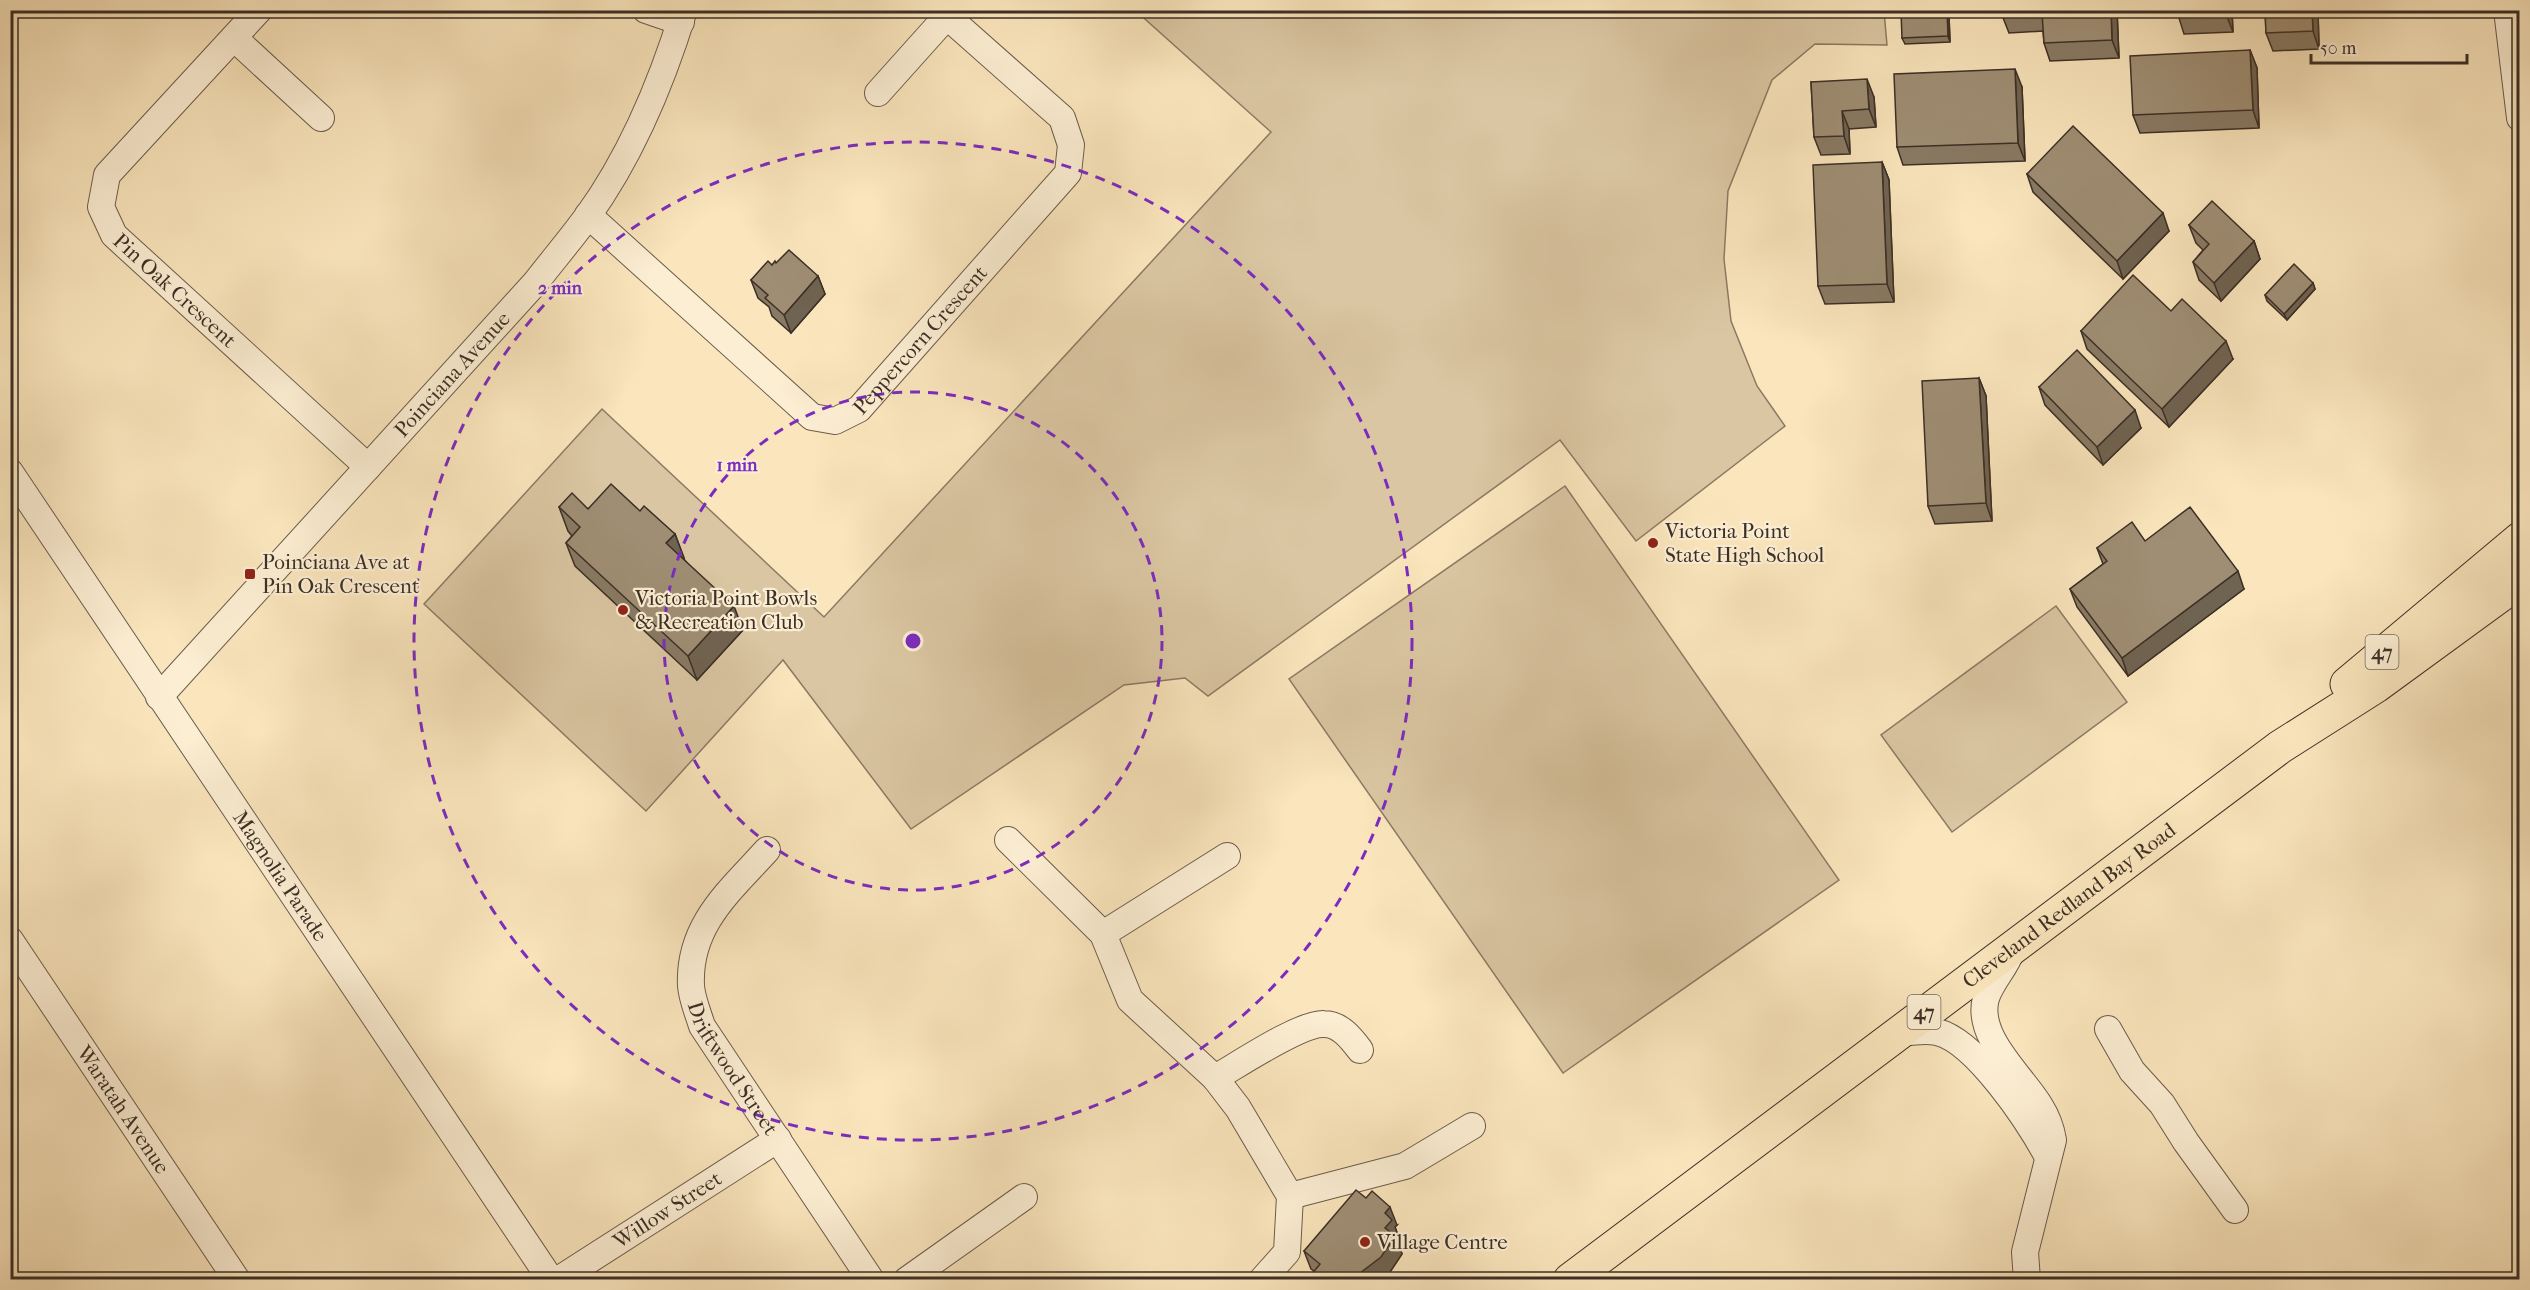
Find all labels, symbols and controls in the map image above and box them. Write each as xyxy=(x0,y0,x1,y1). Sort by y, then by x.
scale bar xyxy=(2311,27,2467,65)
text: 50 m xyxy=(2320,38,2357,59)
street label: Pin Oak Crescent xyxy=(108,228,241,353)
street label: Peppercorn Crescent xyxy=(848,260,993,419)
text: 2 min xyxy=(538,278,582,299)
street label: Poinciana Avenue xyxy=(389,307,515,442)
text: 1 min xyxy=(716,455,758,476)
place label: Victoria Point State High School xyxy=(1664,519,1825,567)
marker: Victoria Point State High School xyxy=(1646,536,1660,550)
place label: Poinciana Ave at Pin Oak Crescent xyxy=(262,550,420,598)
marker: Poinciana Ave at Pin Oak Crescent xyxy=(243,567,257,581)
place label: Victoria Point Bowls & Recreation Club xyxy=(634,586,817,634)
marker: Victoria Point Bowls & Recreation Club xyxy=(616,603,630,617)
centre of rings xyxy=(903,631,923,651)
road number: 47 xyxy=(2366,635,2398,669)
street label: Magnolia Parade xyxy=(228,806,333,946)
street label: Cleveland Redland Bay Road xyxy=(1958,817,2181,993)
road number: 47 xyxy=(1908,995,1940,1029)
street label: Driftwood Street xyxy=(683,998,783,1140)
street label: Waratah Avenue xyxy=(71,1040,175,1178)
street label: Willow Street xyxy=(608,1166,727,1254)
place label: Village Centre xyxy=(1376,1230,1508,1254)
marker: Village Centre xyxy=(1358,1235,1372,1249)

